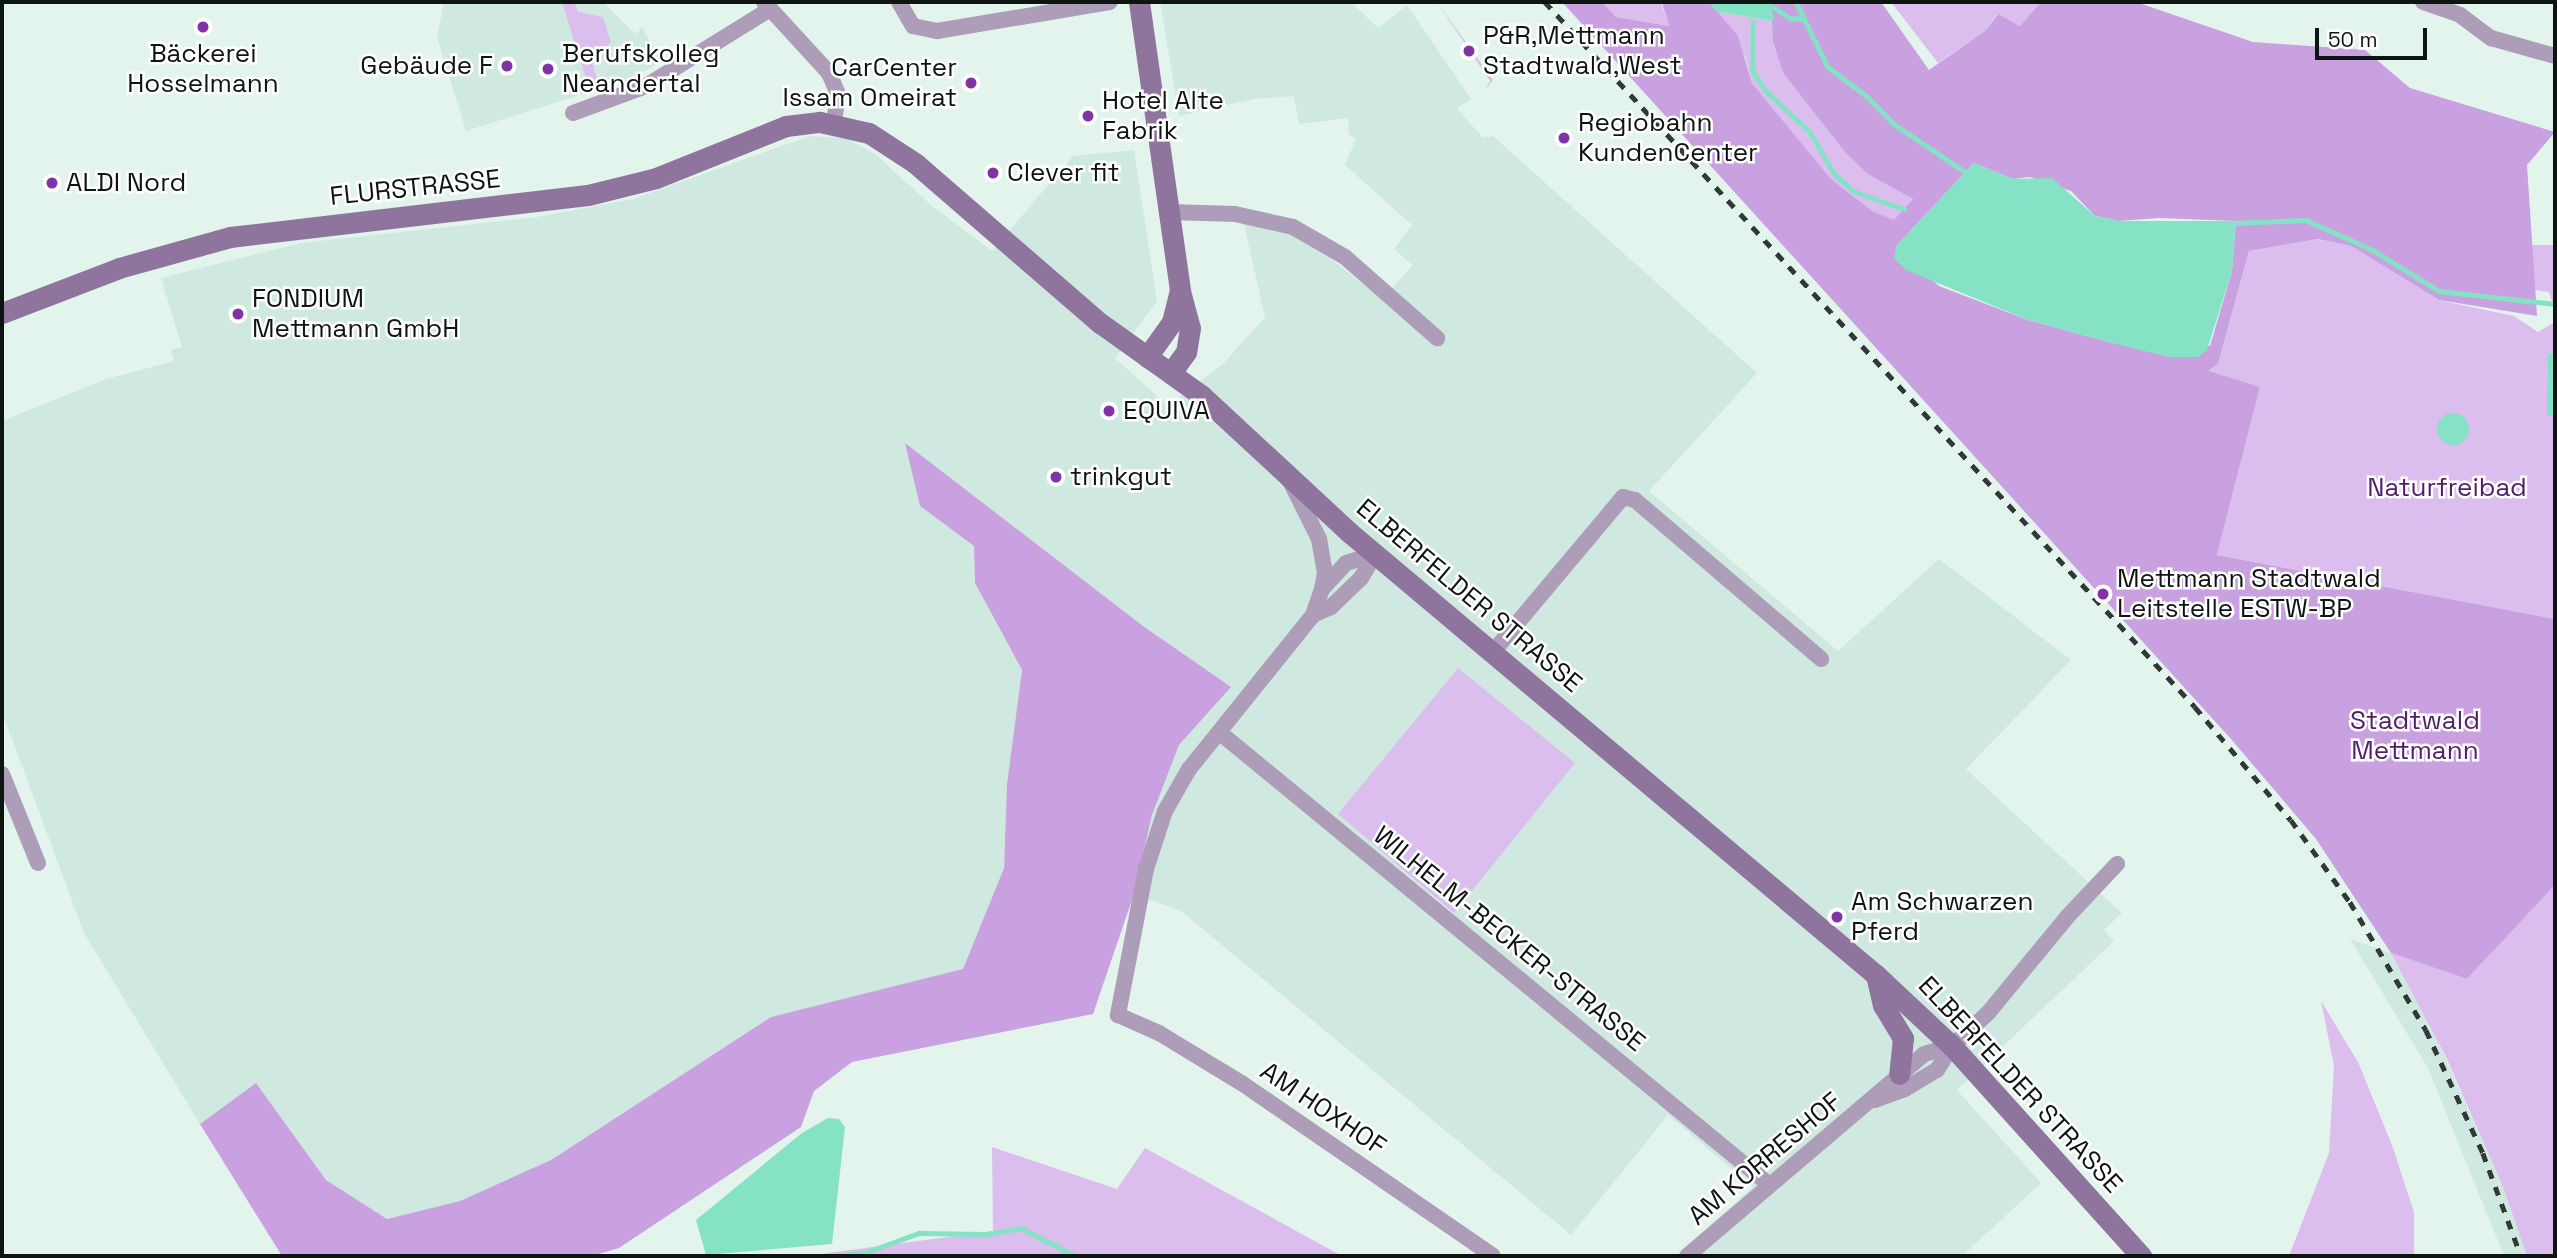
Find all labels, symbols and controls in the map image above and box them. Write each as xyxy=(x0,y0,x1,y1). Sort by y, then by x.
scale bar xyxy=(2319,14,2431,58)
marker: Bäckerei Hosselmann xyxy=(195,19,211,35)
place label: P&R,Mettmann Stadtwald,West xyxy=(1483,20,1681,82)
text: 50 m xyxy=(2328,26,2378,53)
place label: Bäckerei Hosselmann xyxy=(127,38,279,100)
place label: Berufskolleg Neandertal xyxy=(562,38,719,100)
marker: P&R,Mettmann Stadtwald,West xyxy=(1461,43,1477,59)
place label: Gebäude F xyxy=(360,50,493,82)
place label: CarCenter Issam Omeirat xyxy=(782,52,957,114)
marker: Gebäude F xyxy=(499,58,515,74)
marker: Berufskolleg Neandertal xyxy=(540,61,556,77)
marker: CarCenter Issam Omeirat xyxy=(963,75,979,91)
place label: Hotel Alte Fabrik xyxy=(1102,85,1224,146)
place label: Regiobahn KundenCenter xyxy=(1578,107,1758,168)
marker: Hotel Alte Fabrik xyxy=(1080,108,1096,124)
marker: Regiobahn KundenCenter xyxy=(1556,130,1572,146)
place label: Clever fit xyxy=(1007,157,1119,189)
street label: FLURSTRASSE xyxy=(328,164,502,212)
marker: Clever fit xyxy=(985,165,1001,181)
place label: ALDI Nord xyxy=(66,167,186,199)
marker: ALDI Nord xyxy=(44,175,60,191)
place label: FONDIUM Mettmann GmbH xyxy=(252,283,459,344)
marker: FONDIUM Mettmann GmbH xyxy=(230,306,246,322)
place label: EQUIVA xyxy=(1123,395,1210,427)
marker: EQUIVA xyxy=(1101,403,1117,419)
place label: trinkgut xyxy=(1070,461,1172,493)
marker: trinkgut xyxy=(1048,469,1064,485)
park label: Naturfreibad xyxy=(2367,472,2527,504)
street label: ELBERFELDER STRASSE xyxy=(1350,493,1588,699)
place label: Mettmann Stadtwald Leitstelle ESTW-BP xyxy=(2117,563,2381,624)
marker: Mettmann Stadtwald Leitstelle ESTW-BP xyxy=(2095,586,2111,602)
park label: Stadtwald Mettmann xyxy=(2350,705,2480,766)
street label: WILHELM-BECKER-STRASSE xyxy=(1367,820,1651,1058)
place label: Am Schwarzen Pferd xyxy=(1851,886,2033,948)
marker: Am Schwarzen Pferd xyxy=(1829,909,1845,925)
street label: ELBERFELDER STRASSE xyxy=(1912,970,2128,1200)
street label: AM HOXHOF xyxy=(1254,1056,1392,1162)
street label: AM KORRESHOF xyxy=(1682,1086,1848,1232)

